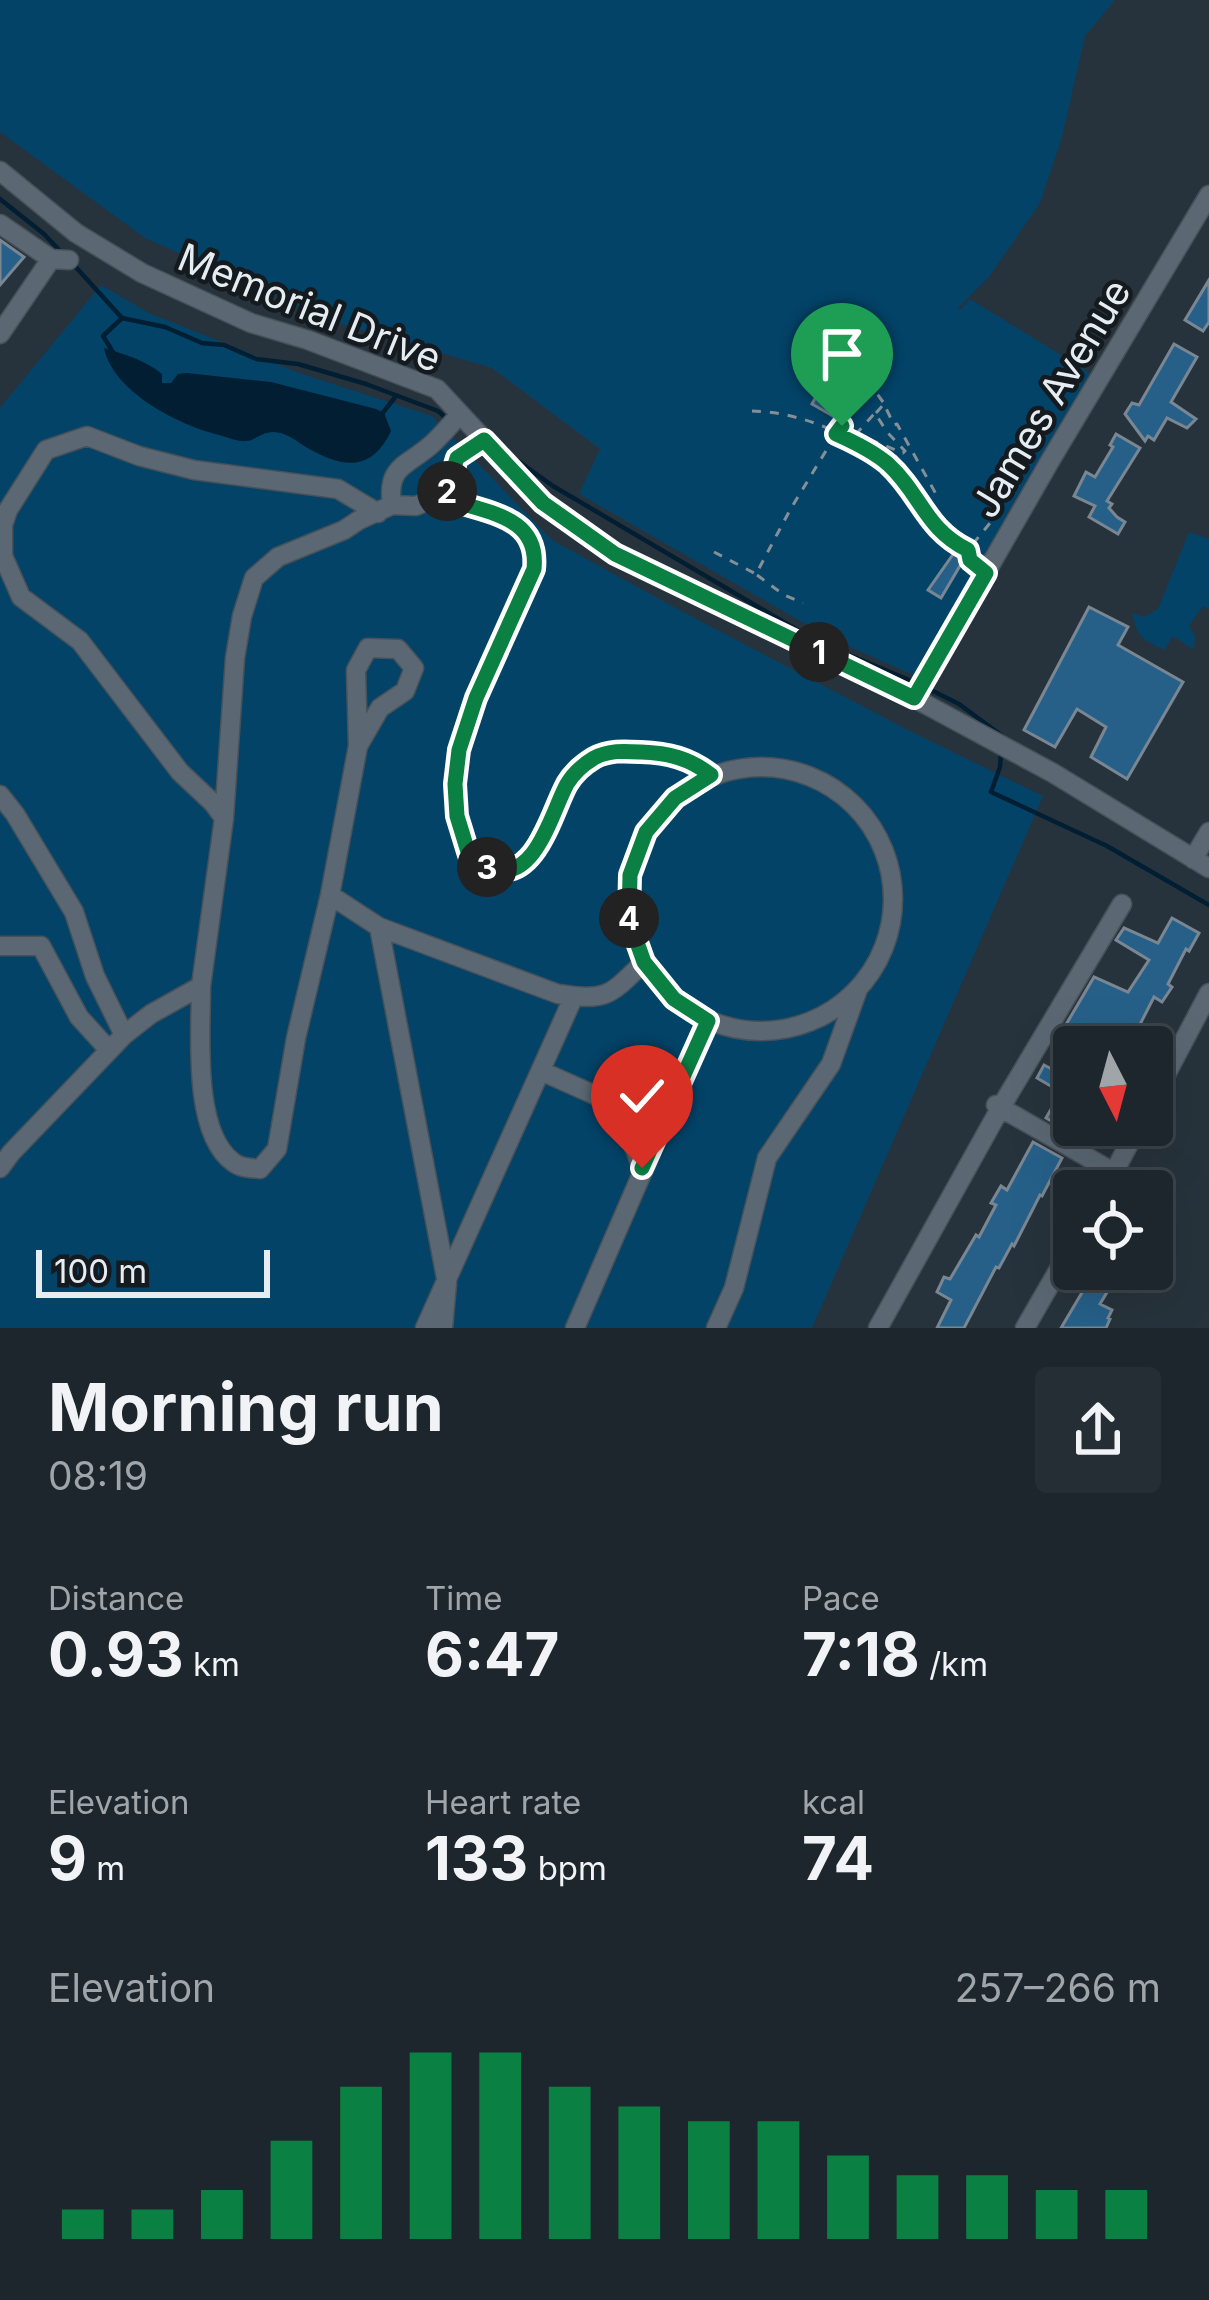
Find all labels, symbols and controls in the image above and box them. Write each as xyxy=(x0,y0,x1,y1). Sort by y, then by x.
street label: Memorial Drive xyxy=(172,233,448,381)
street label: James Avenue xyxy=(960,270,1140,526)
pin xyxy=(791,303,893,426)
icon: arrive xyxy=(809,321,875,387)
pin: 2 xyxy=(417,461,477,521)
text: 2 xyxy=(437,471,457,511)
pin: 1 xyxy=(789,622,849,682)
text: 1 xyxy=(812,632,826,672)
pin: 3 xyxy=(457,837,517,897)
text: 3 xyxy=(476,847,498,887)
pin: 4 xyxy=(599,888,659,948)
text: 4 xyxy=(618,898,640,938)
north arrow xyxy=(1053,1026,1173,1146)
map controls xyxy=(1053,1026,1173,1290)
pin xyxy=(591,1045,693,1168)
icon: check xyxy=(609,1063,675,1129)
button: locate xyxy=(1053,1170,1173,1290)
scale bar xyxy=(36,1244,270,1297)
text: 100 m xyxy=(54,1251,147,1291)
text: Morning run xyxy=(48,1367,444,1447)
button: share xyxy=(1035,1367,1161,1493)
text: 08:19 xyxy=(48,1452,148,1499)
text: Distance xyxy=(48,1578,184,1618)
text: Time xyxy=(425,1578,502,1618)
text: Pace xyxy=(802,1578,880,1618)
text: 0.93 xyxy=(48,1618,184,1690)
text: 6:47 xyxy=(425,1618,559,1690)
text: 7:18 xyxy=(802,1618,920,1690)
text: km xyxy=(184,1644,240,1684)
text: /km xyxy=(920,1644,988,1684)
text: Elevation xyxy=(48,1782,189,1822)
text: Heart rate xyxy=(425,1782,581,1822)
text: kcal xyxy=(802,1782,865,1822)
text: 9 xyxy=(48,1822,87,1894)
text: 133 xyxy=(425,1822,528,1894)
text: 74 xyxy=(802,1822,874,1894)
text: m xyxy=(87,1848,125,1888)
text: bpm xyxy=(528,1848,607,1888)
text: Elevation xyxy=(48,1964,215,2011)
text: 257–266 m xyxy=(955,1964,1161,2011)

